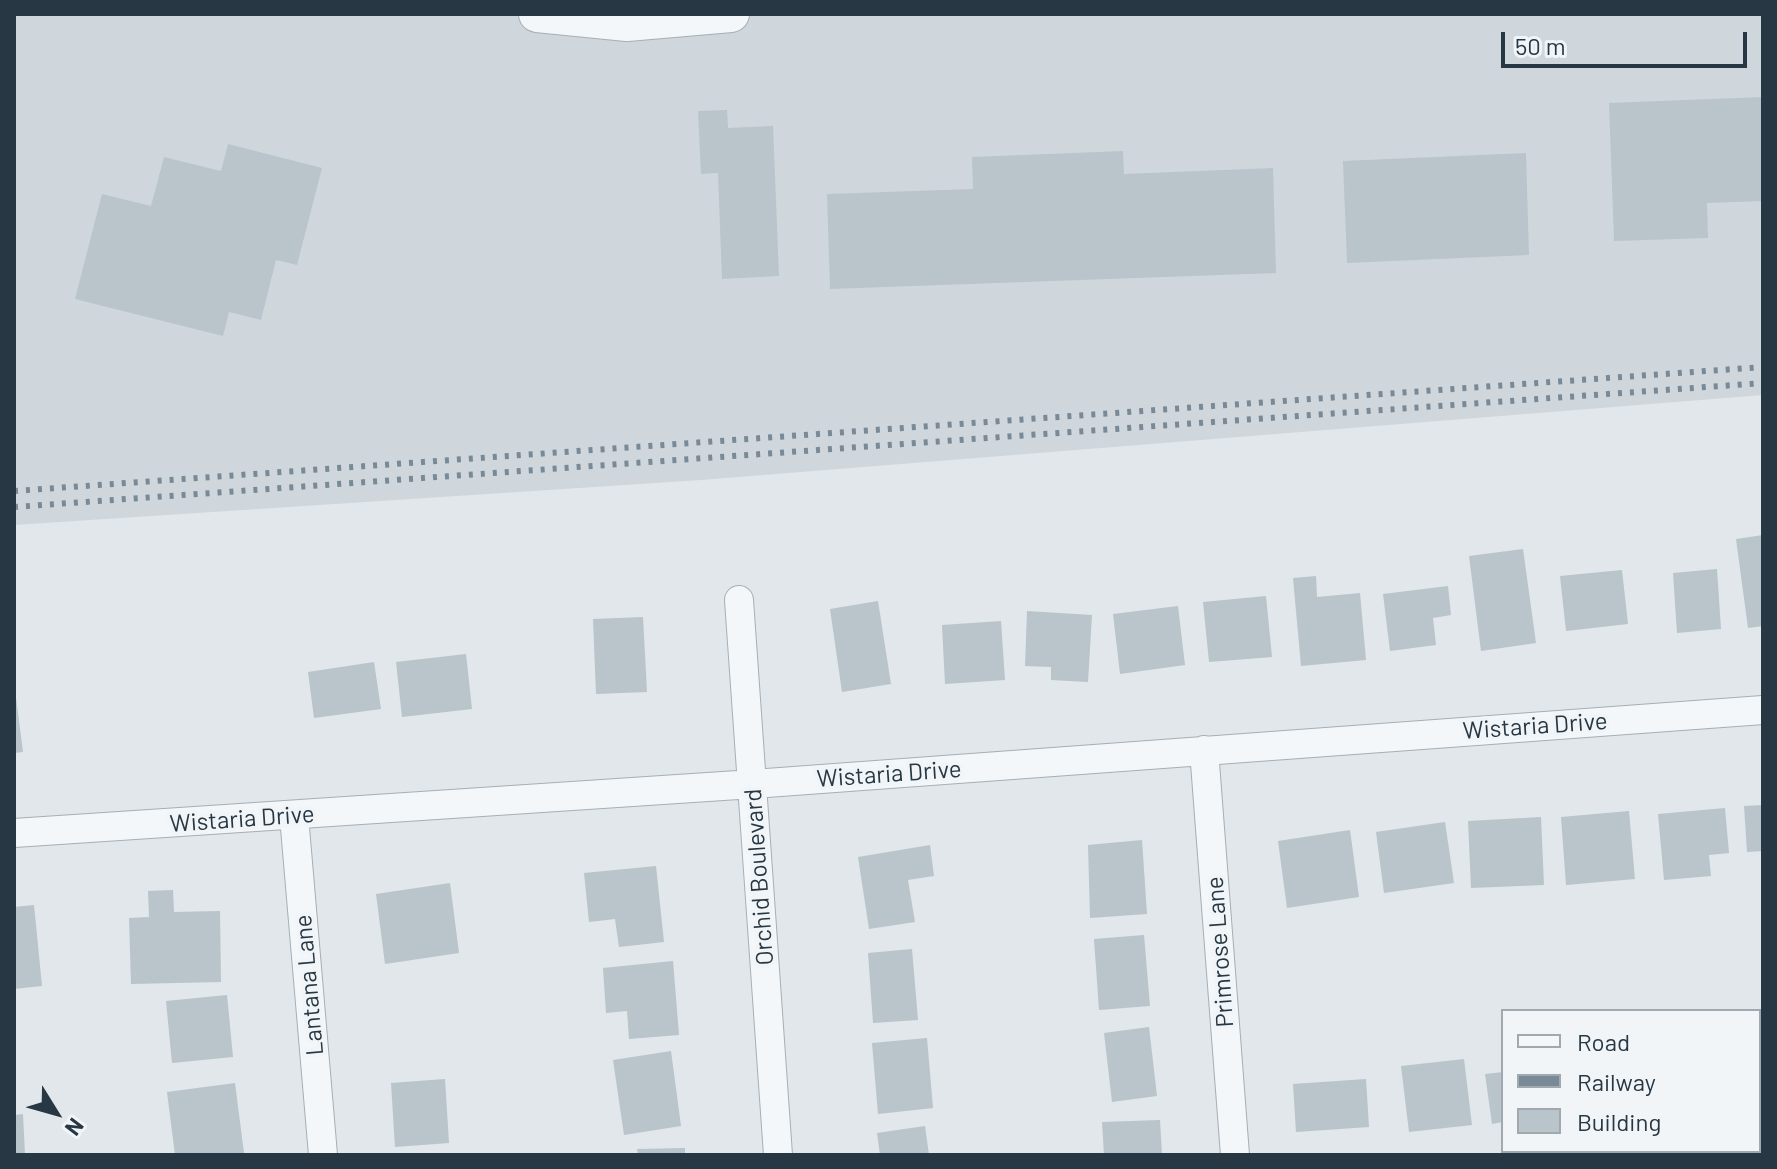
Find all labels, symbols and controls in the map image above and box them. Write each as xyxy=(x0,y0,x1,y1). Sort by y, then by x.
scale bar xyxy=(1505,16,1751,66)
text: 50 m xyxy=(1515,31,1566,60)
street label: Wistaria Drive xyxy=(1462,707,1608,745)
street label: Wistaria Drive xyxy=(816,755,962,793)
street label: Orchid Boulevard xyxy=(738,788,780,966)
street label: Wistaria Drive xyxy=(169,800,315,838)
street label: Primrose Lane xyxy=(1200,876,1240,1028)
street label: Lantana Lane xyxy=(288,913,330,1057)
legend xyxy=(1501,1009,1761,1153)
text: Road xyxy=(1577,1027,1630,1056)
text: Railway xyxy=(1577,1067,1656,1096)
north arrow xyxy=(16,1073,96,1153)
text: Building xyxy=(1577,1107,1661,1136)
text: N xyxy=(60,1114,90,1141)

